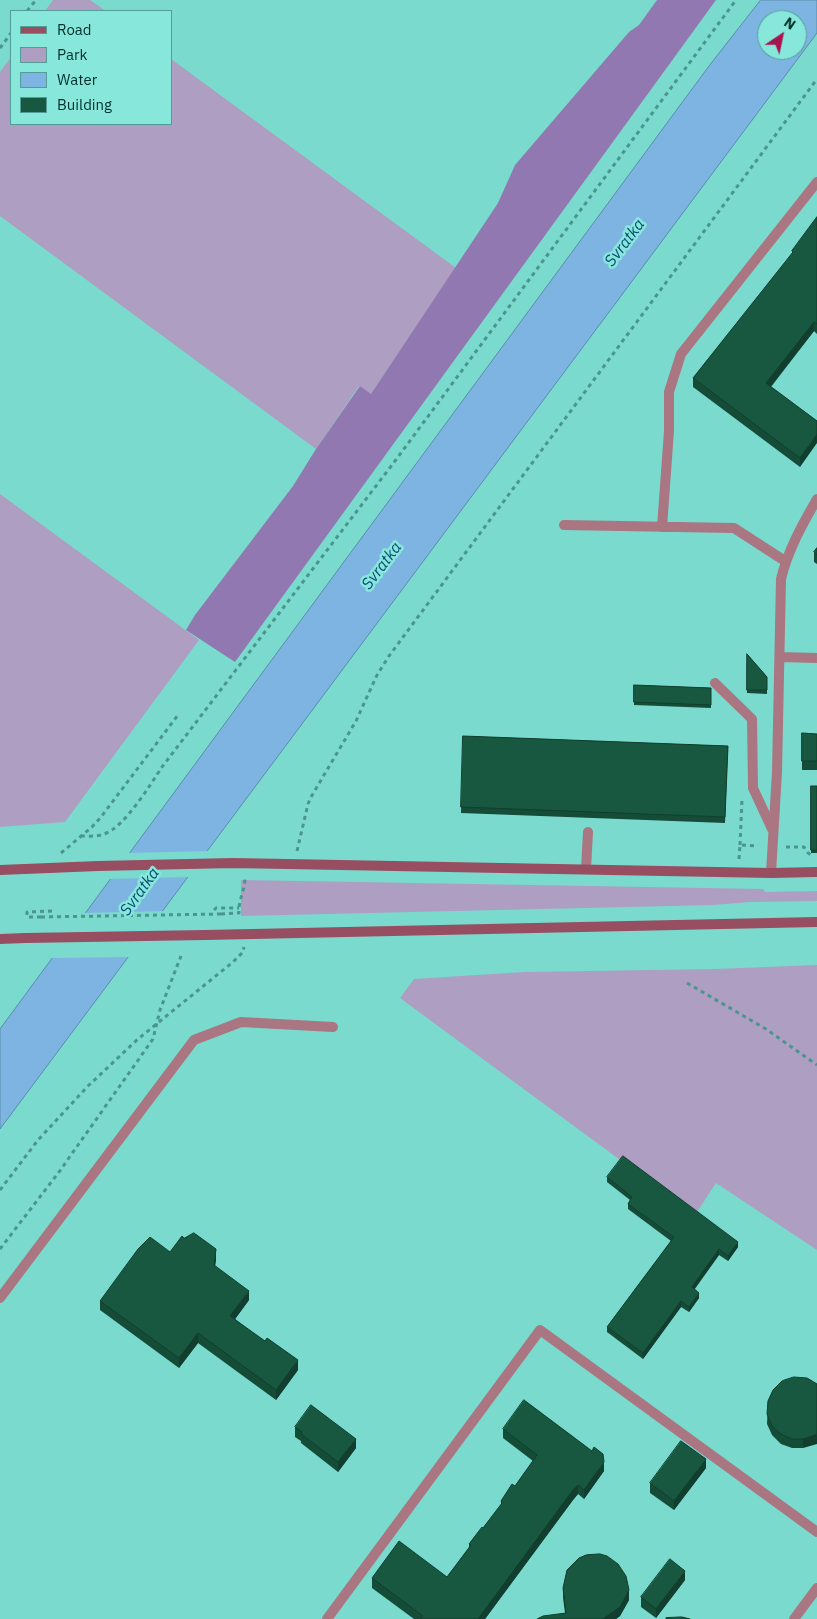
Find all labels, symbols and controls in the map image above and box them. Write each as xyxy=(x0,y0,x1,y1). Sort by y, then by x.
legend xyxy=(10,10,172,125)
north arrow xyxy=(757,10,807,60)
text: N xyxy=(781,13,799,34)
text: Road xyxy=(57,20,92,39)
text: Park xyxy=(57,45,87,64)
text: Water xyxy=(57,70,97,89)
text: Building xyxy=(57,95,112,114)
water label: Svratka xyxy=(601,215,649,271)
water label: Svratka xyxy=(358,538,406,594)
water label: Svratka xyxy=(116,864,164,920)

